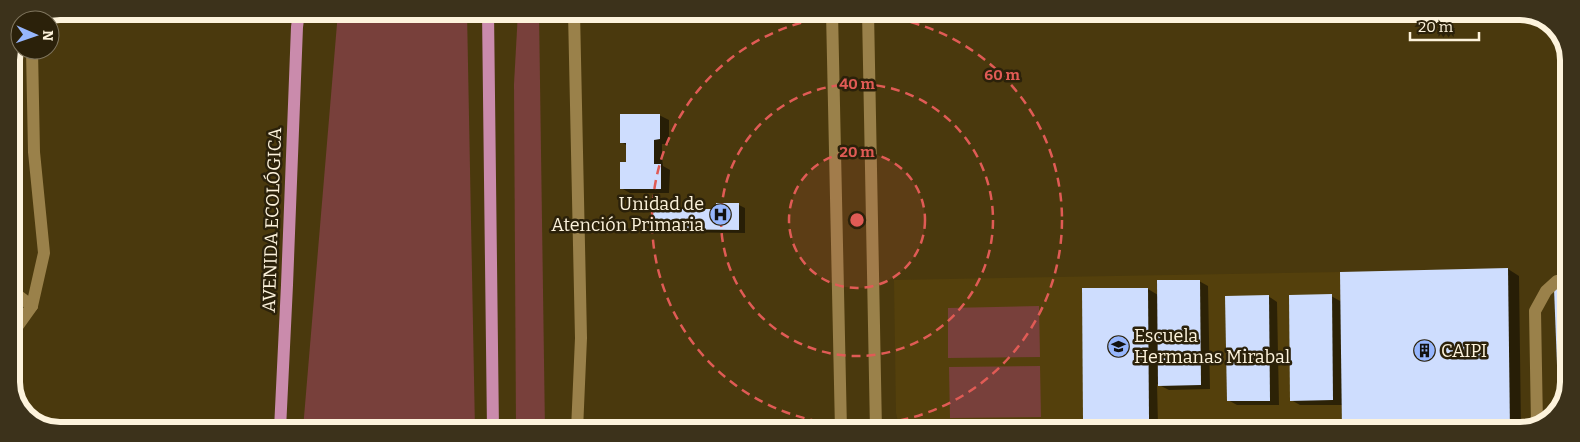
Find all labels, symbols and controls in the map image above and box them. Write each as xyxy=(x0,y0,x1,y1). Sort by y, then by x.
north arrow xyxy=(10,10,60,60)
scale bar xyxy=(1410,10,1479,42)
text: 20 m xyxy=(1418,18,1454,36)
text: N xyxy=(39,30,56,41)
text: 60 m xyxy=(984,66,1020,84)
text: 40 m xyxy=(839,75,876,93)
street label: AVENIDA ECOLÓGICA xyxy=(258,127,286,313)
text: 20 m xyxy=(840,143,875,161)
place label: Unidad de Atención Primaria xyxy=(551,193,704,236)
hospital icon: Unidad de Atención Primaria xyxy=(708,202,732,226)
centre of rings xyxy=(848,211,866,229)
place label: Escuela Hermanas Mirabal xyxy=(1134,325,1290,368)
school or university icon: Escuela Hermanas Mirabal xyxy=(1106,334,1130,358)
building icon: CAIPI xyxy=(1413,339,1437,363)
place label: CAIPI xyxy=(1441,340,1487,362)

